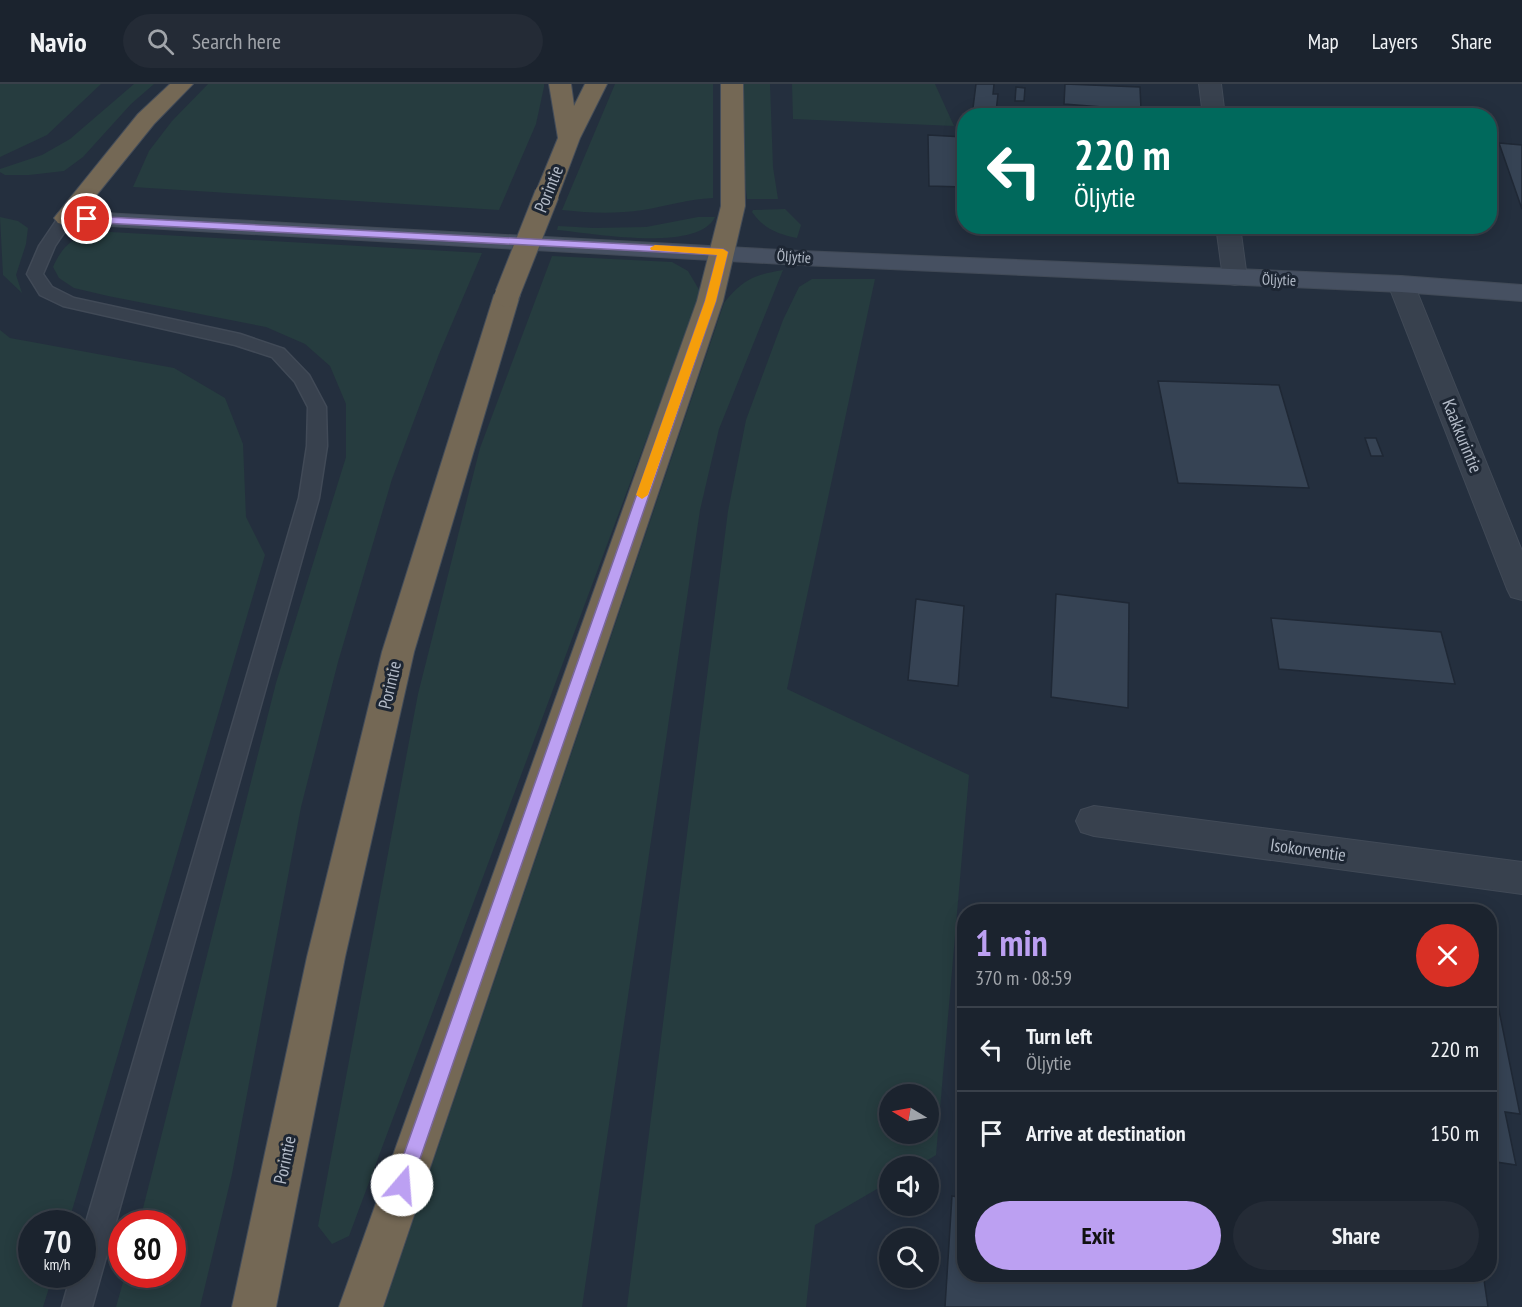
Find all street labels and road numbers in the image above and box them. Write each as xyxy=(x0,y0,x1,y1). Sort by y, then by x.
street label: Porintie xyxy=(529,162,568,216)
street label: Öljytie xyxy=(776,246,812,267)
street label: Öljytie xyxy=(1262,269,1296,290)
street label: Kaakkurintie xyxy=(1437,395,1488,476)
street label: Porintie xyxy=(373,659,406,711)
street label: Isokorventie xyxy=(1269,833,1347,866)
street label: Porintie xyxy=(268,1134,301,1186)

